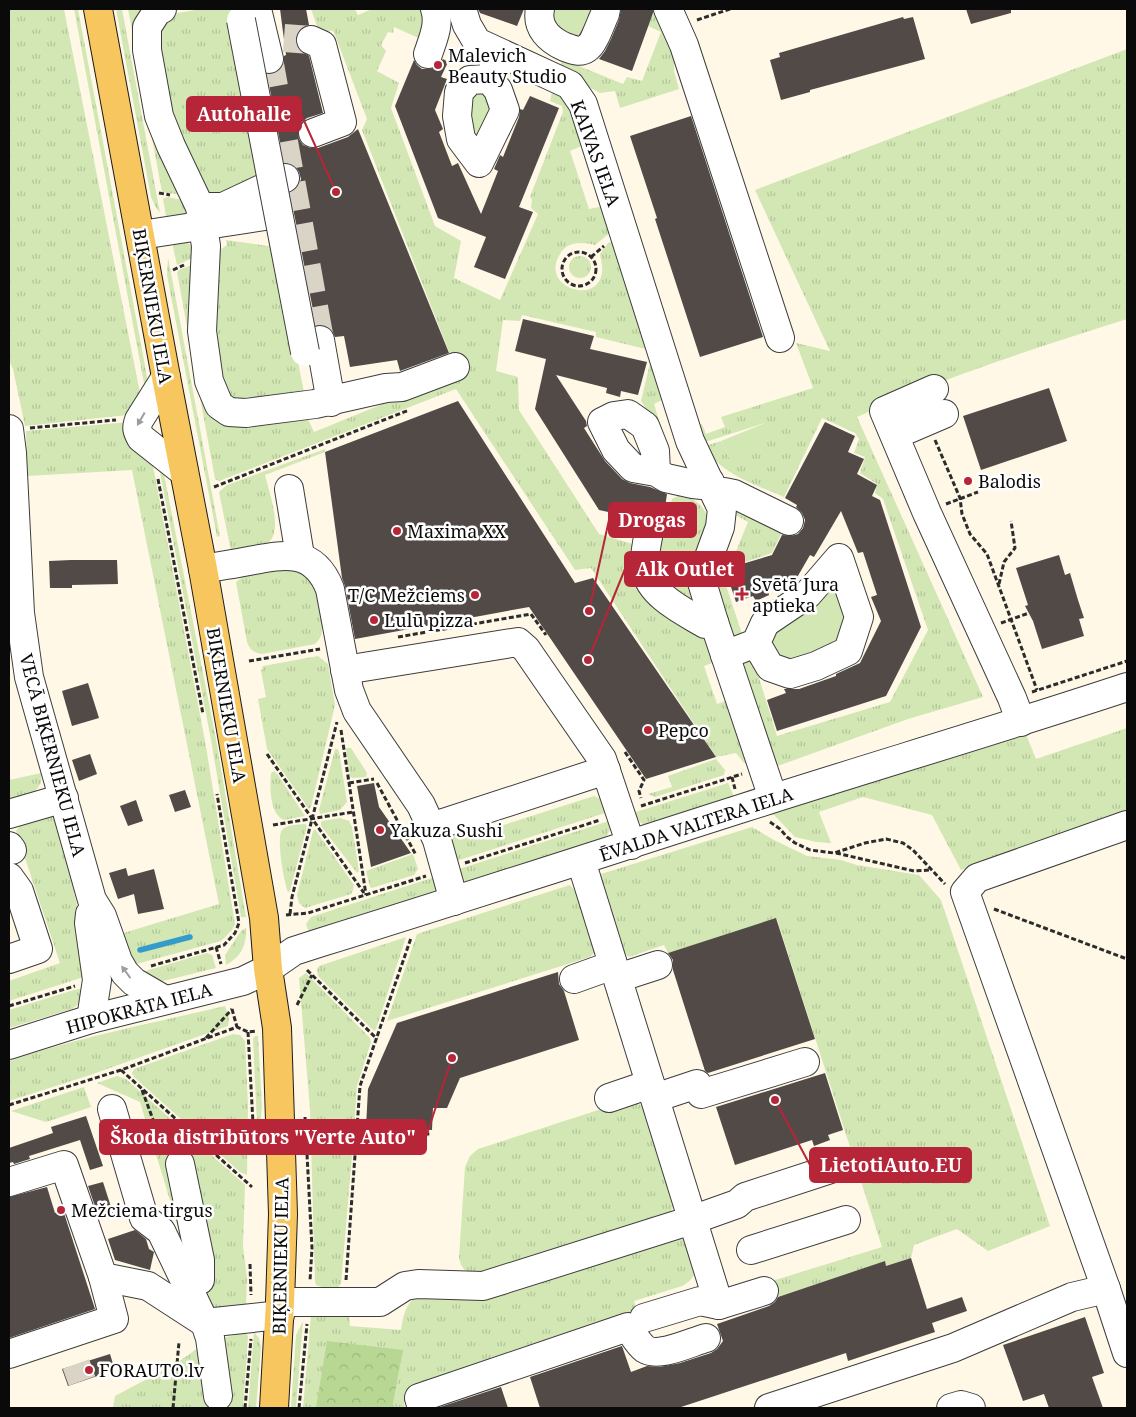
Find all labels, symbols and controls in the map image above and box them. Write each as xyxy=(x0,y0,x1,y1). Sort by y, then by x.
place label: Malevich Beauty Studio xyxy=(448,43,567,88)
marker: Malevich Beauty Studio xyxy=(432,59,444,71)
callout: Autohalle xyxy=(187,97,301,131)
street label: KAIVAS IELA xyxy=(566,97,626,210)
text: Autohalle xyxy=(197,101,291,127)
street label: BIĶERNIEKU IELA xyxy=(128,226,179,386)
one-way arrow xyxy=(137,412,145,427)
place label: Balodis xyxy=(978,469,1041,493)
marker: Balodis xyxy=(962,475,974,487)
callout: Drogas xyxy=(609,503,696,537)
text: Drogas xyxy=(618,507,686,533)
place label: Maxima XX xyxy=(407,519,506,543)
marker: Maxima XX xyxy=(391,525,403,537)
callout: Alk Outlet xyxy=(625,552,744,586)
text: Alk Outlet xyxy=(636,556,735,582)
place label: Svētā Jura aptieka xyxy=(752,572,839,617)
place label: T/C Mežciems xyxy=(348,583,465,607)
marker: Svētā Jura aptieka xyxy=(736,588,748,600)
marker: T/C Mežciems xyxy=(469,589,481,601)
place label: Lulū pizza xyxy=(384,608,474,632)
marker: Lulū pizza xyxy=(368,614,380,626)
street label: BIĶERNIEKU IELA xyxy=(202,625,253,785)
street label: VECĀ BIĶERNIEKU IELA xyxy=(14,651,92,859)
place label: Pepco xyxy=(658,718,709,742)
marker: Pepco xyxy=(642,724,654,736)
street label: ĒVALDA VALTERA IELA xyxy=(596,781,796,867)
place label: Yakuza Sushi xyxy=(389,818,503,842)
marker: Yakuza Sushi xyxy=(374,824,386,836)
one-way arrow xyxy=(121,965,131,979)
street label: HIPOKRĀTA IELA xyxy=(63,977,215,1039)
callout: Škoda distribūtors "Verte Auto" xyxy=(100,1120,426,1154)
text: Škoda distribūtors "Verte Auto" xyxy=(110,1124,416,1150)
callout: LietotiAuto.EU xyxy=(810,1148,971,1182)
text: LietotiAuto.EU xyxy=(820,1152,962,1178)
street label: BIĶERNIEKU IELA xyxy=(267,1177,293,1335)
place label: Mežciema tirgus xyxy=(71,1198,213,1222)
marker: Mežciema tirgus xyxy=(55,1204,67,1216)
place label: FORAUTO.lv xyxy=(99,1358,205,1382)
marker: FORAUTO.lv xyxy=(83,1364,95,1376)

